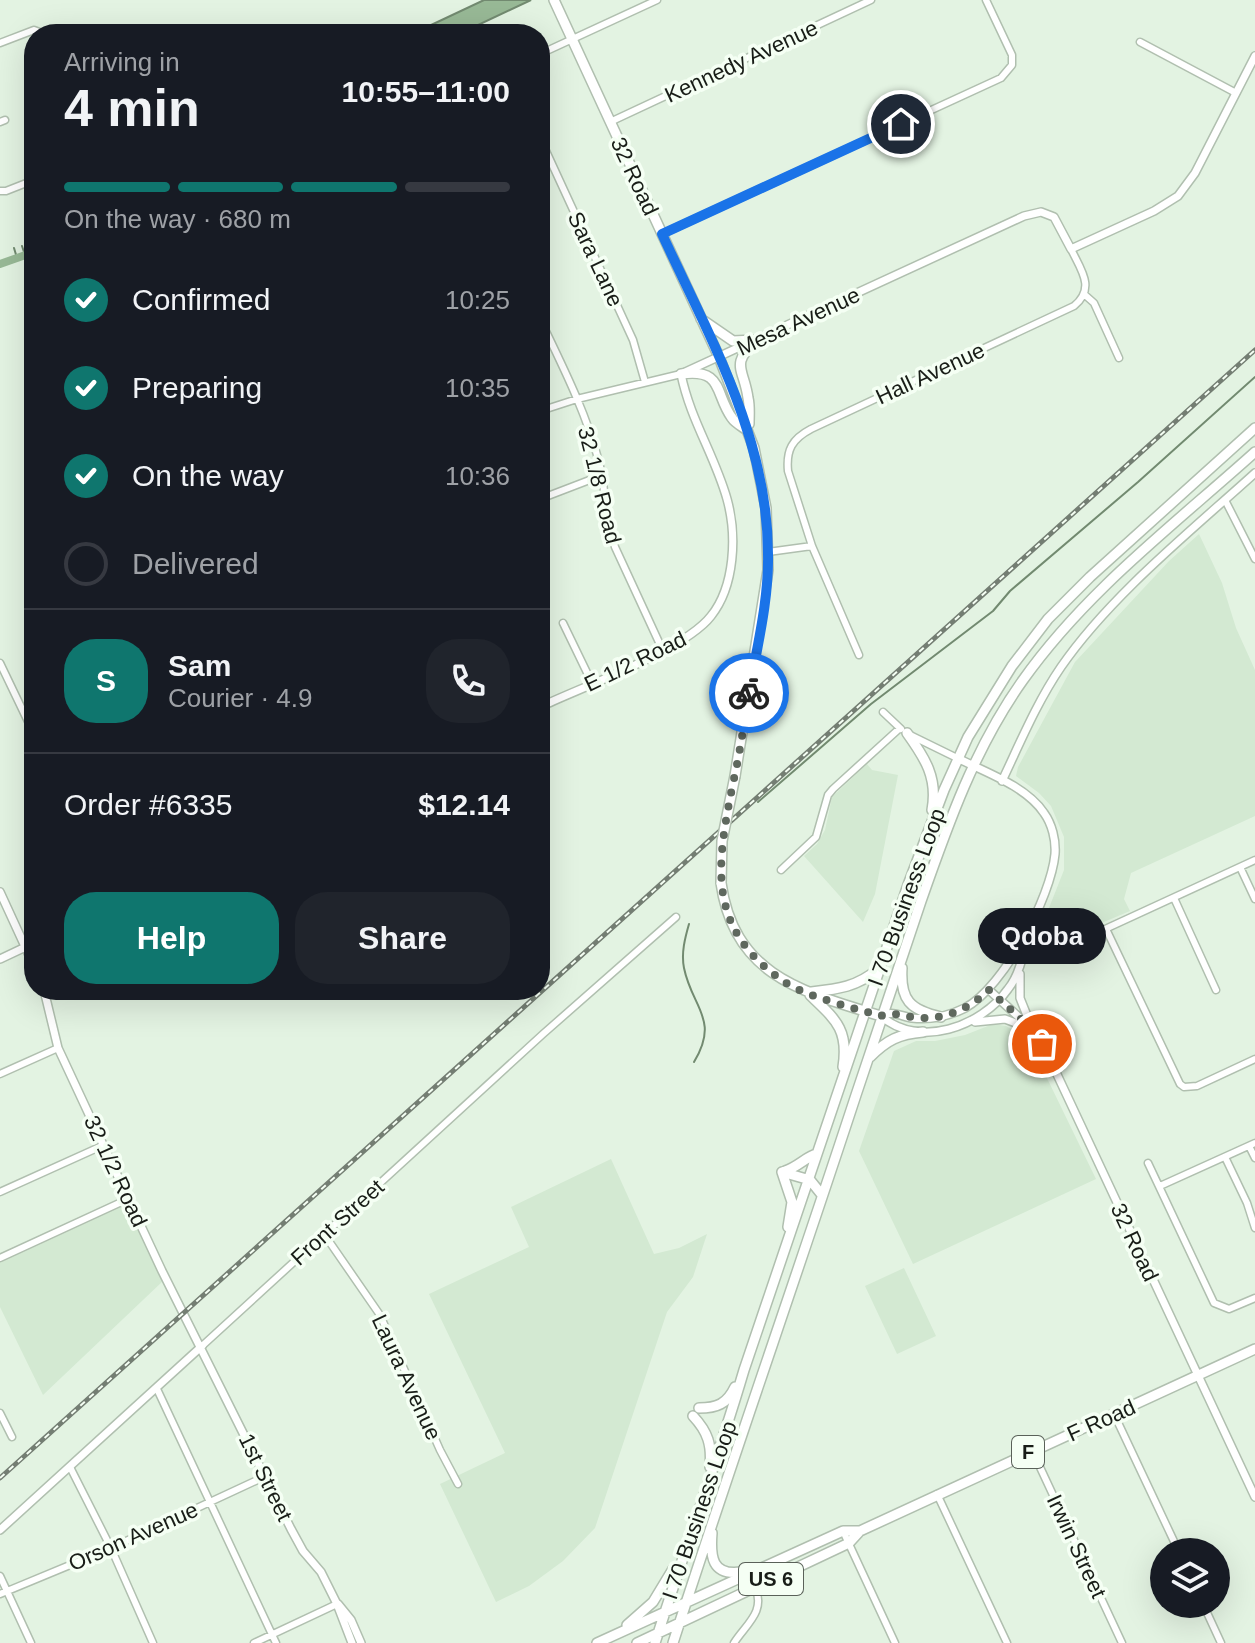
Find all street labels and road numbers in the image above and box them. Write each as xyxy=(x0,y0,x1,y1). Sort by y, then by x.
street label: Kennedy Avenue xyxy=(661,15,822,108)
street label: 32 Road xyxy=(606,133,663,219)
street label: Sara Lane xyxy=(563,208,628,311)
street label: Mesa Avenue xyxy=(733,282,864,361)
street label: Hall Avenue xyxy=(872,337,989,410)
street label: 32 1/8 Road xyxy=(573,424,626,546)
street label: E 1/2 Road xyxy=(580,626,690,697)
street label: I 70 Business Loop xyxy=(863,805,950,989)
street label: 32 1/2 Road xyxy=(79,1112,152,1231)
street label: Front Street xyxy=(286,1174,389,1271)
street label: 32 Road xyxy=(1106,1199,1163,1285)
street label: Laura Avenue xyxy=(367,1311,446,1444)
street label: F Road xyxy=(1063,1394,1139,1447)
street label: I 70 Business Loop xyxy=(657,1418,742,1603)
street label: 1st Street xyxy=(234,1429,297,1525)
road number: F xyxy=(1012,1436,1044,1468)
street label: Irwin Street xyxy=(1042,1491,1111,1602)
street label: Orson Avenue xyxy=(65,1497,202,1576)
road number: US 6 xyxy=(739,1563,803,1595)

